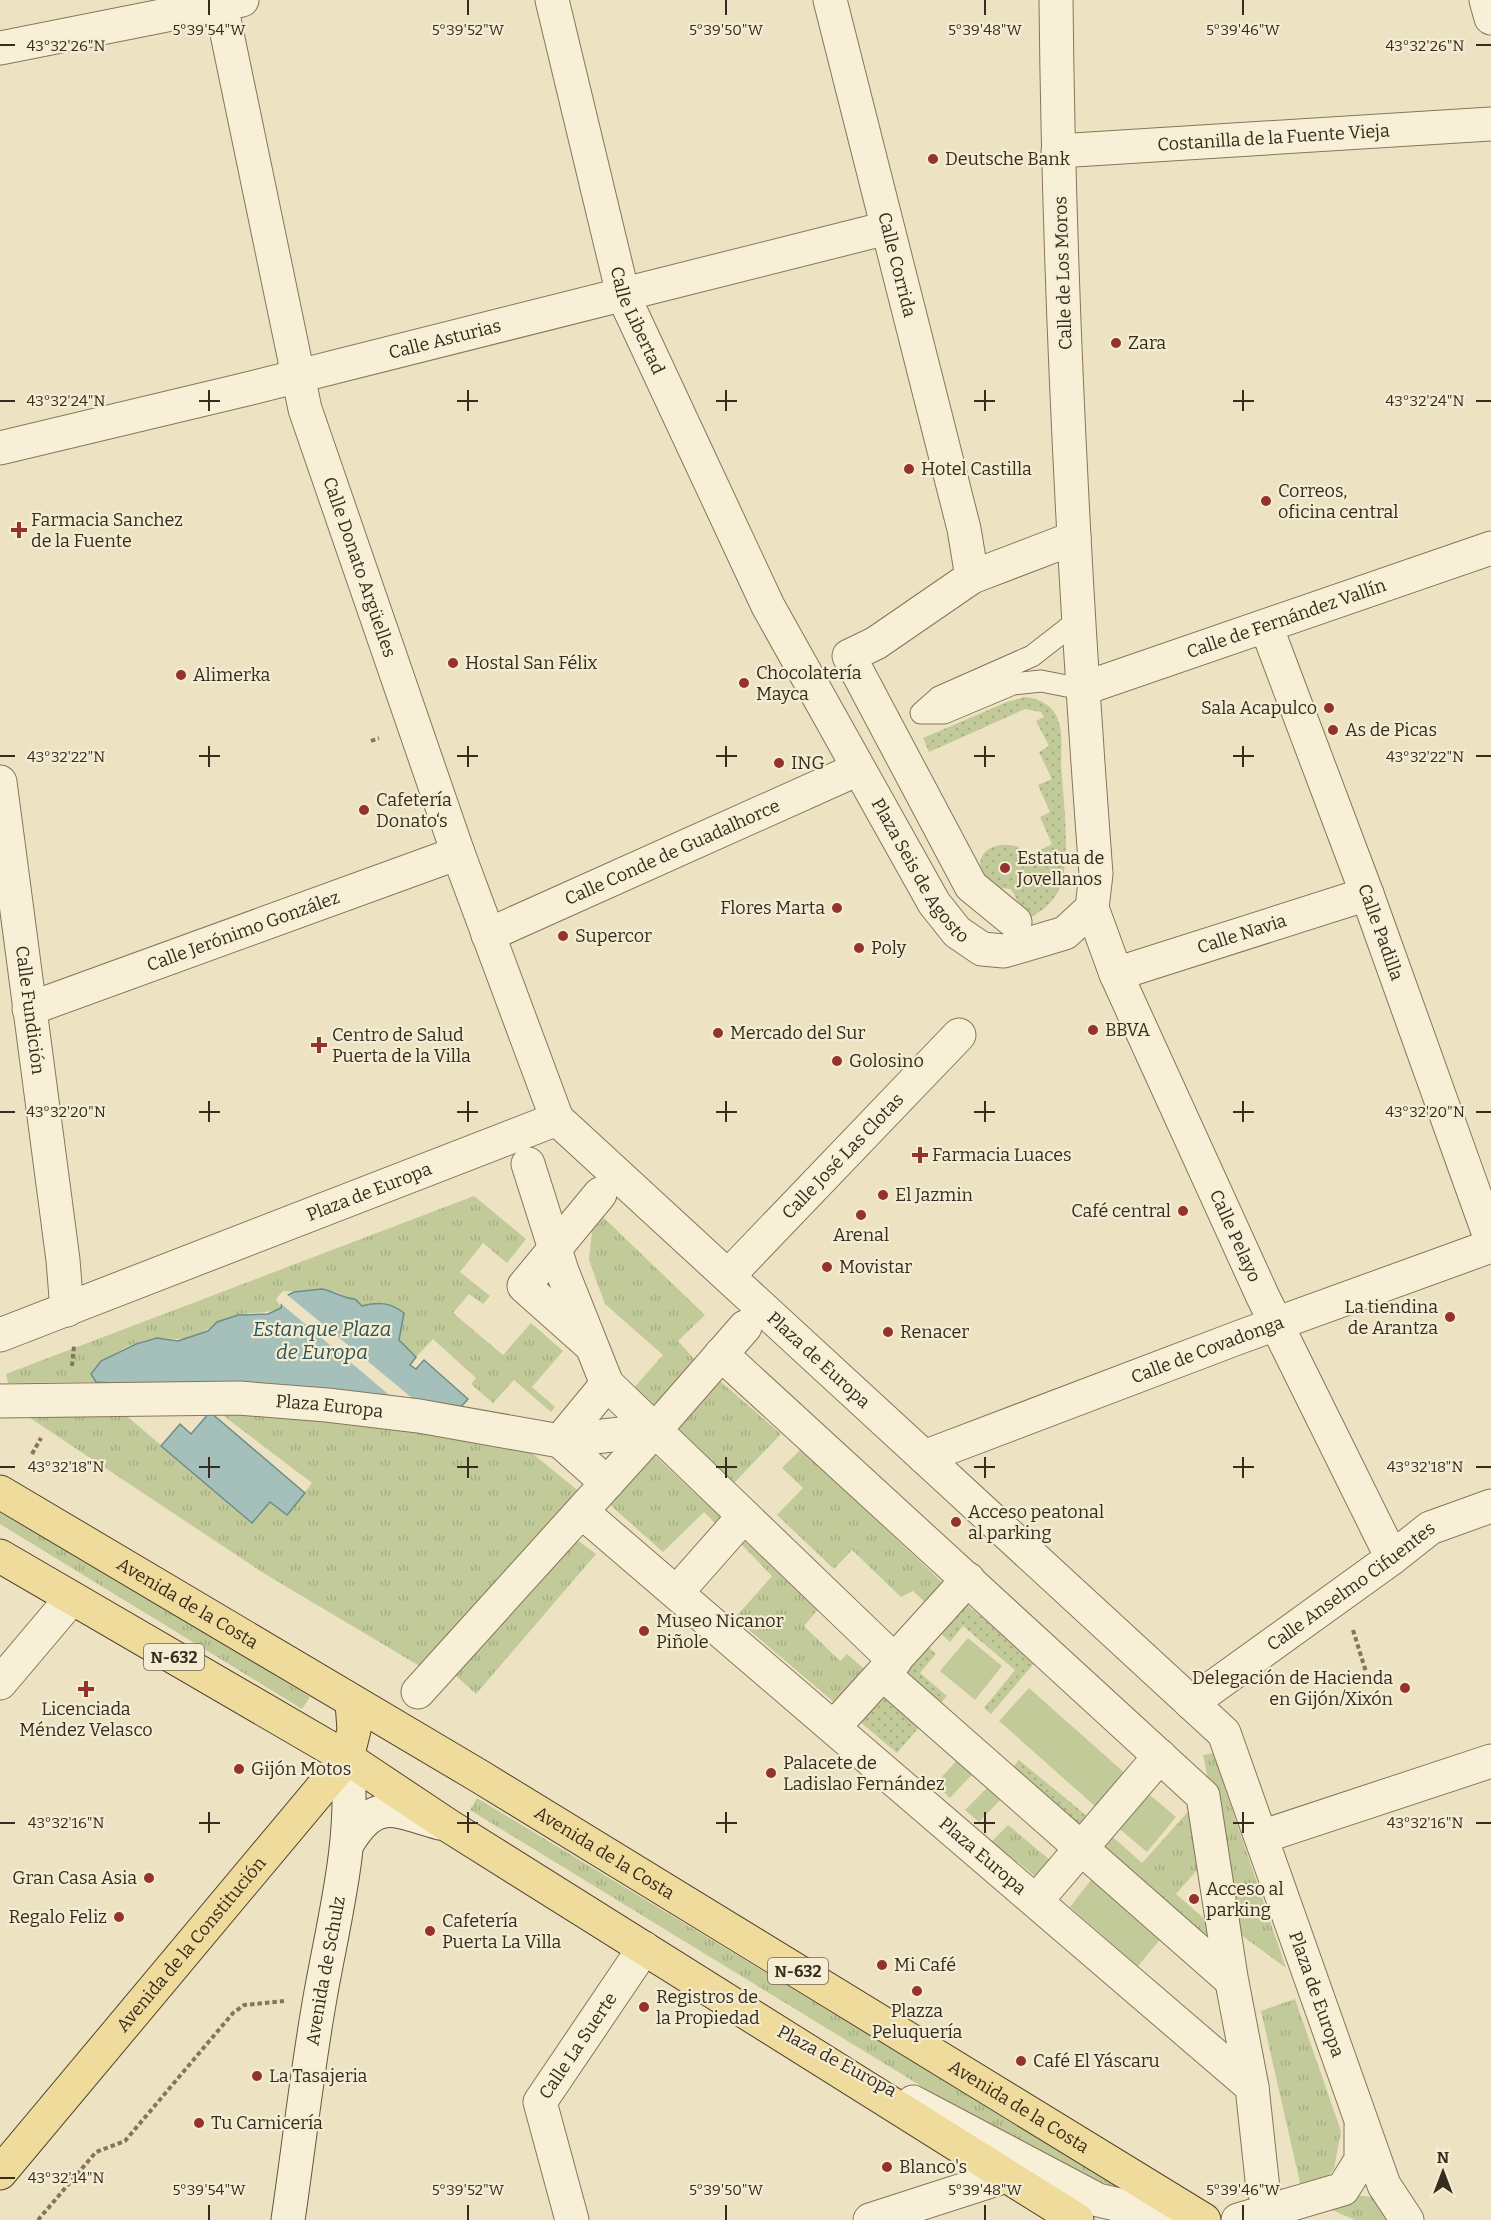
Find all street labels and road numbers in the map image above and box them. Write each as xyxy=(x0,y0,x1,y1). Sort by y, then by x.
street label: Costanilla de la Fuente Vieja xyxy=(1157,119,1391,156)
street label: Calle de Los Moros xyxy=(1049,196,1077,350)
street label: Calle Corrida xyxy=(873,210,921,320)
street label: Calle Libertad xyxy=(606,264,670,378)
street label: Calle Asturias xyxy=(386,315,503,364)
street label: Calle Donato Argüelles xyxy=(318,474,401,660)
street label: Calle de Fernández Vallín xyxy=(1184,574,1389,663)
street label: Calle Conde de Guadalhorce xyxy=(561,794,783,910)
street label: Plaza Seis de Agosto xyxy=(867,794,973,948)
street label: Calle Padilla xyxy=(1353,881,1408,984)
street label: Calle Jerónimo González xyxy=(144,886,343,976)
street label: Calle Navia xyxy=(1194,909,1289,958)
street label: Calle Fundición xyxy=(11,944,50,1076)
street label: Calle José Las Clotas xyxy=(777,1088,908,1224)
street label: Plaza de Europa xyxy=(304,1158,435,1226)
street label: Calle Pelayo xyxy=(1205,1186,1266,1286)
street label: Plaza de Europa xyxy=(763,1307,875,1413)
street label: Calle de Covadonga xyxy=(1128,1311,1287,1388)
street label: Plaza Europa xyxy=(275,1390,385,1423)
street label: Calle Anselmo Cifuentes xyxy=(1263,1517,1440,1656)
street label: Avenida de la Costa xyxy=(113,1553,262,1654)
road number: N-632 xyxy=(144,1644,204,1670)
street label: Avenida de la Costa xyxy=(530,1802,679,1904)
street label: Plaza Europa xyxy=(935,1812,1031,1899)
street label: Avenida de la Constitución xyxy=(112,1852,271,2036)
street label: Avenida de Schulz xyxy=(301,1894,350,2047)
street label: Plaza de Europa xyxy=(1284,1928,1349,2060)
road number: N-632 xyxy=(768,1958,828,1984)
street label: Calle La Suerte xyxy=(534,1988,622,2103)
street label: Plaza de Europa xyxy=(774,2020,901,2102)
street label: Avenida de la Costa xyxy=(945,2055,1093,2158)

